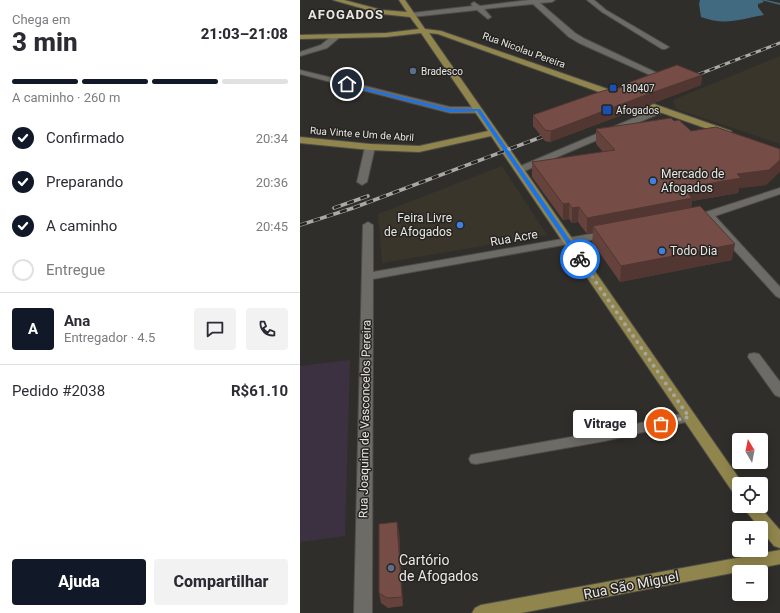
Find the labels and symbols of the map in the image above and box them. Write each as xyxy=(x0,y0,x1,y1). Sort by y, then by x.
district label: AFOGADOS xyxy=(308,7,384,22)
street label: Rua Nicolau Pereira xyxy=(481,30,567,70)
marker: Bradesco xyxy=(408,66,418,76)
place label: Bradesco xyxy=(421,66,463,77)
pin xyxy=(330,67,364,101)
marker: 180407 xyxy=(608,83,618,93)
place label: 180407 xyxy=(621,83,655,94)
marker: Afogados xyxy=(601,104,613,116)
place label: Afogados xyxy=(616,105,659,116)
street label: Rua Vinte e Um de Abril xyxy=(310,125,414,143)
place label: Mercado de Afogados xyxy=(661,167,724,195)
marker: Mercado de Afogados xyxy=(648,176,658,186)
place label: Feira Livre de Afogados xyxy=(384,211,452,239)
marker: Feira Livre de Afogados xyxy=(455,220,465,230)
street label: Rua Acre xyxy=(489,227,539,249)
courier xyxy=(560,239,600,279)
place label: Todo Dia xyxy=(670,244,717,258)
marker: Todo Dia xyxy=(657,246,667,256)
street label: Rua Joaquim de Vasconcelos Pereira xyxy=(356,320,374,518)
pin xyxy=(644,407,678,441)
callout: Vitrage xyxy=(573,410,637,438)
north arrow xyxy=(732,433,768,469)
place label: Cartório de Afogados xyxy=(399,552,478,584)
marker: Cartório de Afogados xyxy=(386,563,396,573)
street label: Rua São Miguel xyxy=(582,568,680,602)

